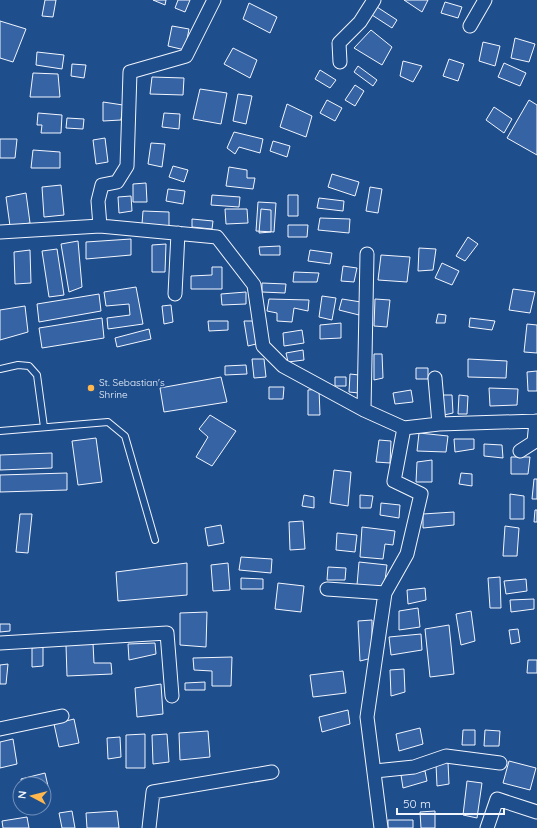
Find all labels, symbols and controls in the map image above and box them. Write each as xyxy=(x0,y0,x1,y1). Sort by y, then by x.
place label: St. Sebastian's Shrine xyxy=(99,376,165,401)
marker: St. Sebastian's Shrine xyxy=(86,383,96,393)
north arrow xyxy=(12,776,52,816)
text: N xyxy=(15,790,30,800)
scale bar xyxy=(397,790,504,816)
text: 50 m xyxy=(403,796,431,811)

